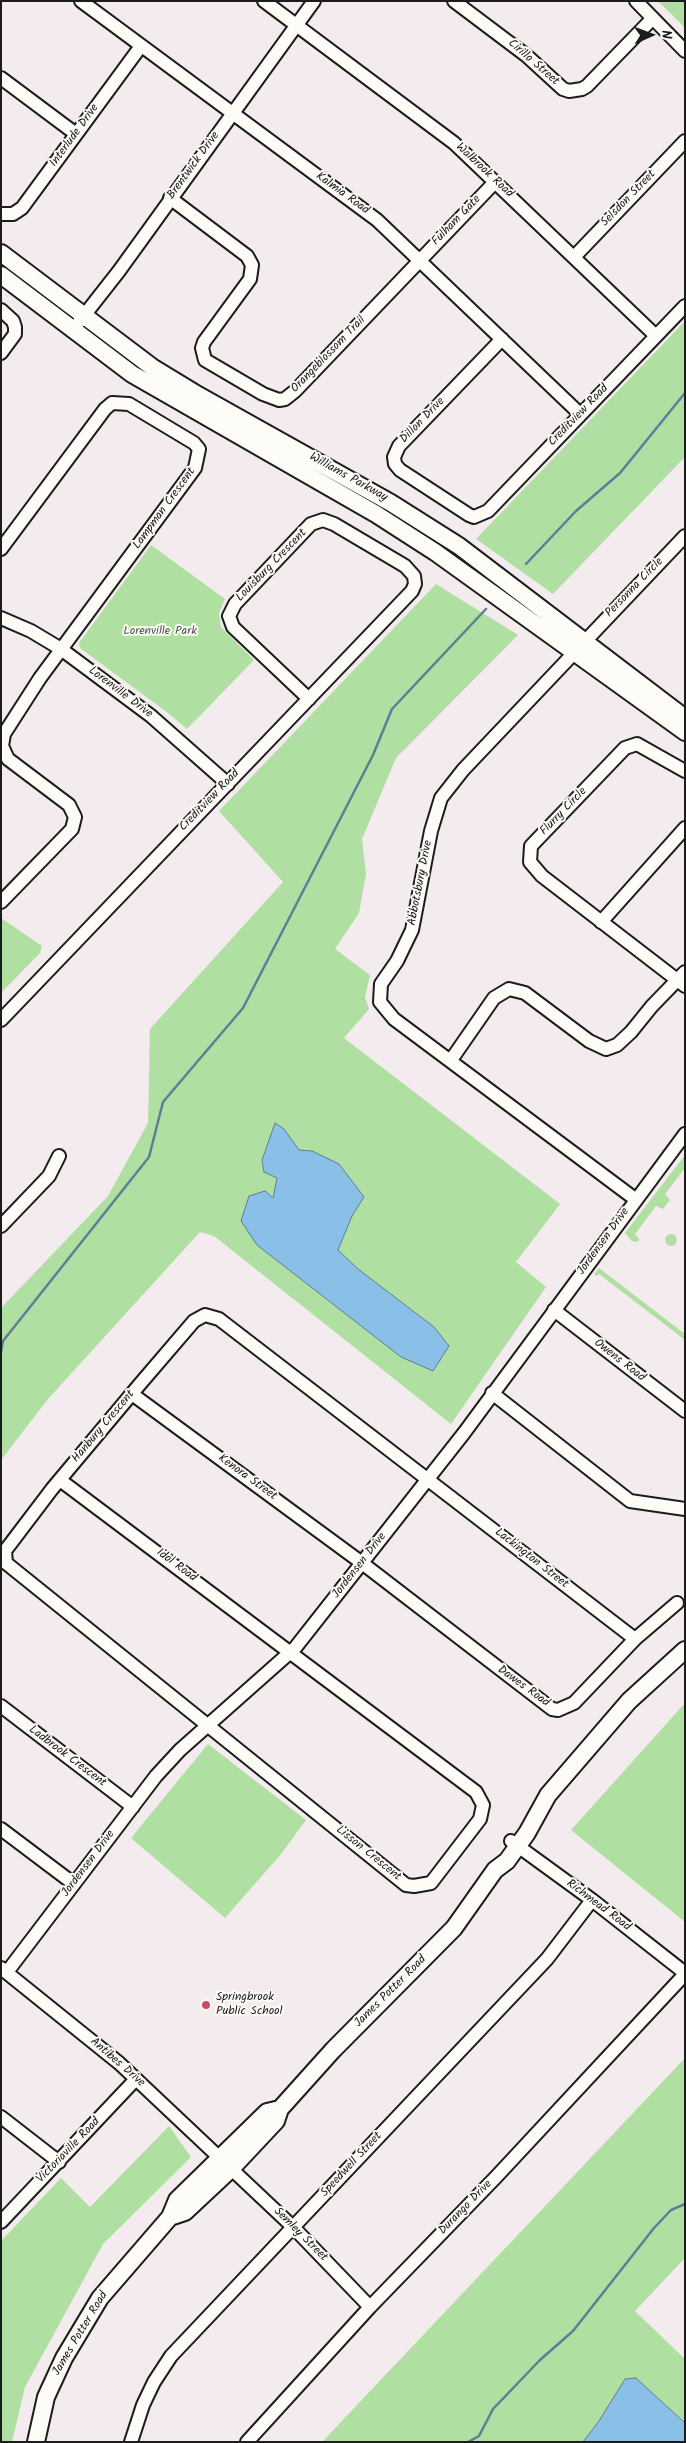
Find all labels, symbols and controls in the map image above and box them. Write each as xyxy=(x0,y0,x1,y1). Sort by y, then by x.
north arrow xyxy=(626,10,676,60)
text: N xyxy=(655,30,677,39)
street label: Cirillo Street xyxy=(504,37,562,89)
street label: Interlude Drive xyxy=(47,102,103,170)
street label: Brentwick Drive xyxy=(165,129,223,203)
street label: Walbrook Road xyxy=(452,141,516,201)
street label: Selsdon Street xyxy=(599,168,659,230)
street label: Kalmia Road xyxy=(312,170,372,218)
street label: Fulham Gate xyxy=(429,193,485,249)
street label: Orangeblossom Trail xyxy=(289,314,369,396)
street label: Creditview Road xyxy=(546,382,612,450)
street label: Dillon Drive xyxy=(398,395,448,447)
street label: Williams Parkway xyxy=(306,451,390,505)
street label: Lampman Crescent xyxy=(131,465,199,553)
street label: Louisburg Crescent xyxy=(234,527,310,605)
street label: Personna Circle xyxy=(603,555,667,621)
park label: Lorenville Park xyxy=(123,625,197,639)
street label: Lorenville Drive xyxy=(85,664,155,722)
street label: Creditview Road xyxy=(177,767,243,835)
street label: Flurry Circle xyxy=(538,785,590,839)
street label: Abbotsbury Drive xyxy=(406,839,436,927)
street label: Jordensen Drive xyxy=(575,1206,633,1278)
street label: Owens Road xyxy=(590,1336,648,1386)
street label: Hanbury Crescent xyxy=(70,1388,138,1466)
street label: Kenora Street xyxy=(215,1452,279,1504)
street label: Lackington Street xyxy=(491,1526,571,1592)
street label: Jordensen Drive xyxy=(330,1530,390,1602)
street label: Idol Road xyxy=(153,1546,199,1586)
street label: Dawes Road xyxy=(494,1663,552,1711)
street label: Ladbrook Crescent xyxy=(25,1723,109,1791)
street label: Lisson Crescent xyxy=(332,1823,404,1885)
street label: Jordensen Drive xyxy=(59,1828,119,1900)
street label: Richmead Road xyxy=(563,1877,633,1935)
street label: James Potter Road xyxy=(352,1953,430,2031)
place label: Springbrook Public School xyxy=(216,1991,282,2019)
marker: Springbrook Public School xyxy=(200,1999,212,2011)
street label: Antibes Drive xyxy=(87,2035,147,2091)
street label: Victoriaville Road xyxy=(34,2115,104,2187)
street label: Speedwell Street xyxy=(318,2130,386,2200)
street label: Durango Drive xyxy=(436,2178,496,2238)
street label: Semley Street xyxy=(270,2205,330,2265)
street label: James Potter Road xyxy=(50,2289,112,2379)

